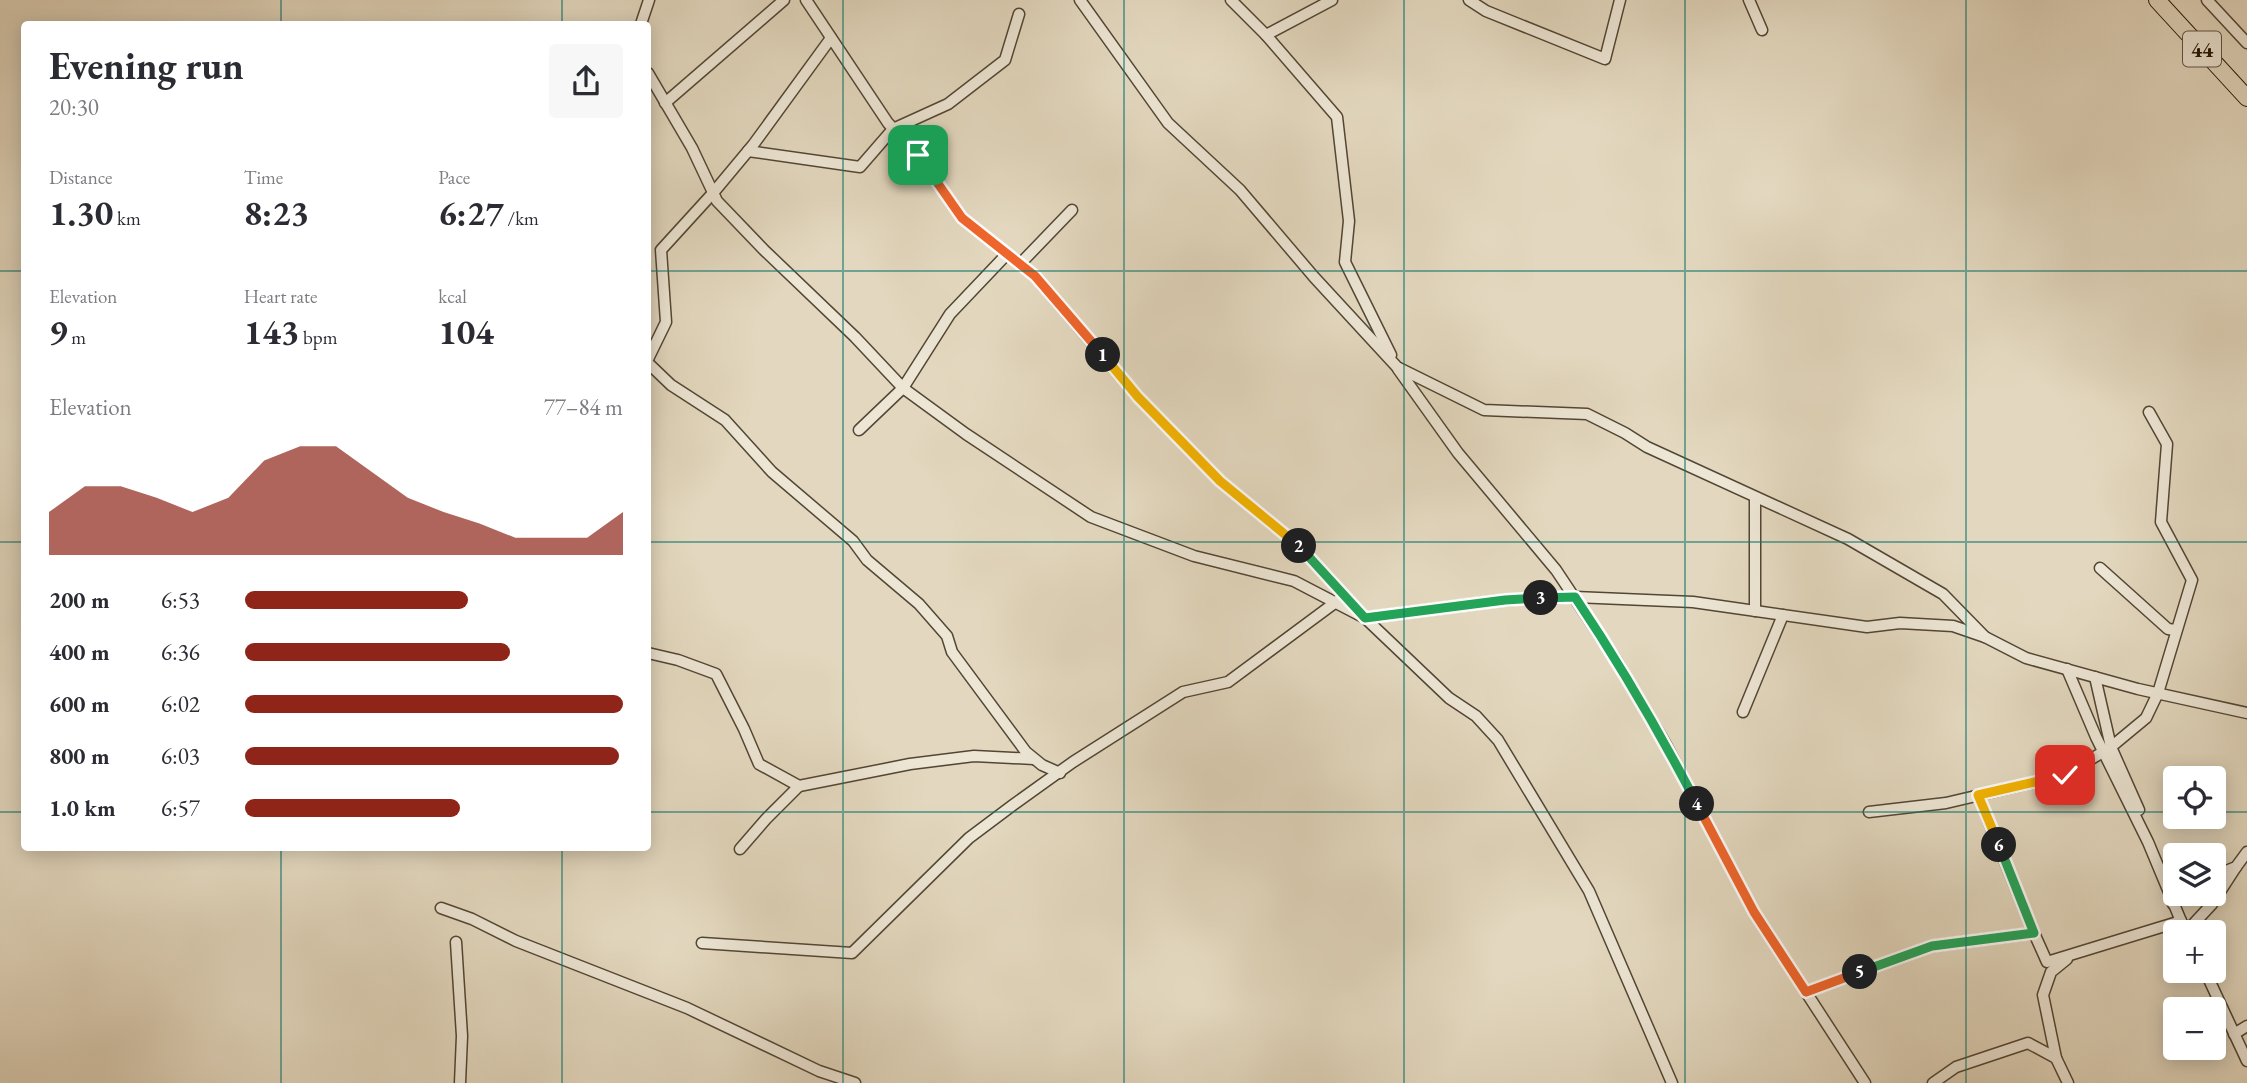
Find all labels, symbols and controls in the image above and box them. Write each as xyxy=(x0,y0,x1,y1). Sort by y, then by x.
road number: 44 xyxy=(2183,32,2221,66)
text: Evening run xyxy=(49,41,244,90)
button: share xyxy=(549,44,623,118)
text: 20:30 xyxy=(49,92,99,122)
pin xyxy=(888,125,948,185)
icon: arrive xyxy=(899,136,937,174)
text: Distance xyxy=(49,165,112,190)
text: Time xyxy=(244,165,283,190)
text: Pace xyxy=(438,165,470,190)
text: 1.30 xyxy=(49,190,113,235)
text: 8:23 xyxy=(244,190,309,235)
text: 6:27 xyxy=(438,190,504,235)
text: km xyxy=(113,206,141,231)
text: /km xyxy=(504,206,539,231)
text: Elevation xyxy=(49,284,117,309)
text: Heart rate xyxy=(244,284,317,309)
text: kcal xyxy=(438,284,467,309)
text: 9 xyxy=(49,309,68,354)
text: 143 xyxy=(244,309,299,354)
text: 104 xyxy=(438,309,494,354)
text: m xyxy=(68,325,86,350)
text: bpm xyxy=(299,325,337,350)
pin: 1 xyxy=(1086,338,1120,372)
text: 1 xyxy=(1097,342,1108,367)
text: Elevation xyxy=(49,392,132,422)
text: 77–84 m xyxy=(544,392,623,422)
pin: 2 xyxy=(1282,528,1316,564)
text: 2 xyxy=(1293,533,1304,558)
pin: 3 xyxy=(1524,580,1558,616)
text: 200 m xyxy=(49,585,110,615)
text: 6:53 xyxy=(161,585,200,615)
text: 3 xyxy=(1535,585,1546,610)
text: 400 m xyxy=(49,637,110,667)
text: 6:36 xyxy=(161,637,200,667)
text: 600 m xyxy=(49,689,110,719)
text: 6:02 xyxy=(161,689,200,719)
text: 800 m xyxy=(49,741,110,771)
text: 6:03 xyxy=(161,741,200,771)
pin xyxy=(2035,745,2095,805)
icon: check xyxy=(2046,756,2084,794)
map controls xyxy=(2163,766,2226,1060)
button: locate xyxy=(2163,766,2226,829)
pin: 4 xyxy=(1680,786,1714,822)
text: 4 xyxy=(1691,791,1702,816)
text: 1.0 km xyxy=(49,793,116,823)
text: 6:57 xyxy=(161,793,200,823)
pin: 6 xyxy=(1982,828,2016,862)
text: 6 xyxy=(1993,832,2004,857)
button: layers xyxy=(2163,843,2226,906)
button: + xyxy=(2163,920,2226,983)
pin: 5 xyxy=(1842,954,1878,990)
text: 5 xyxy=(1854,959,1865,984)
button: − xyxy=(2163,997,2226,1060)

